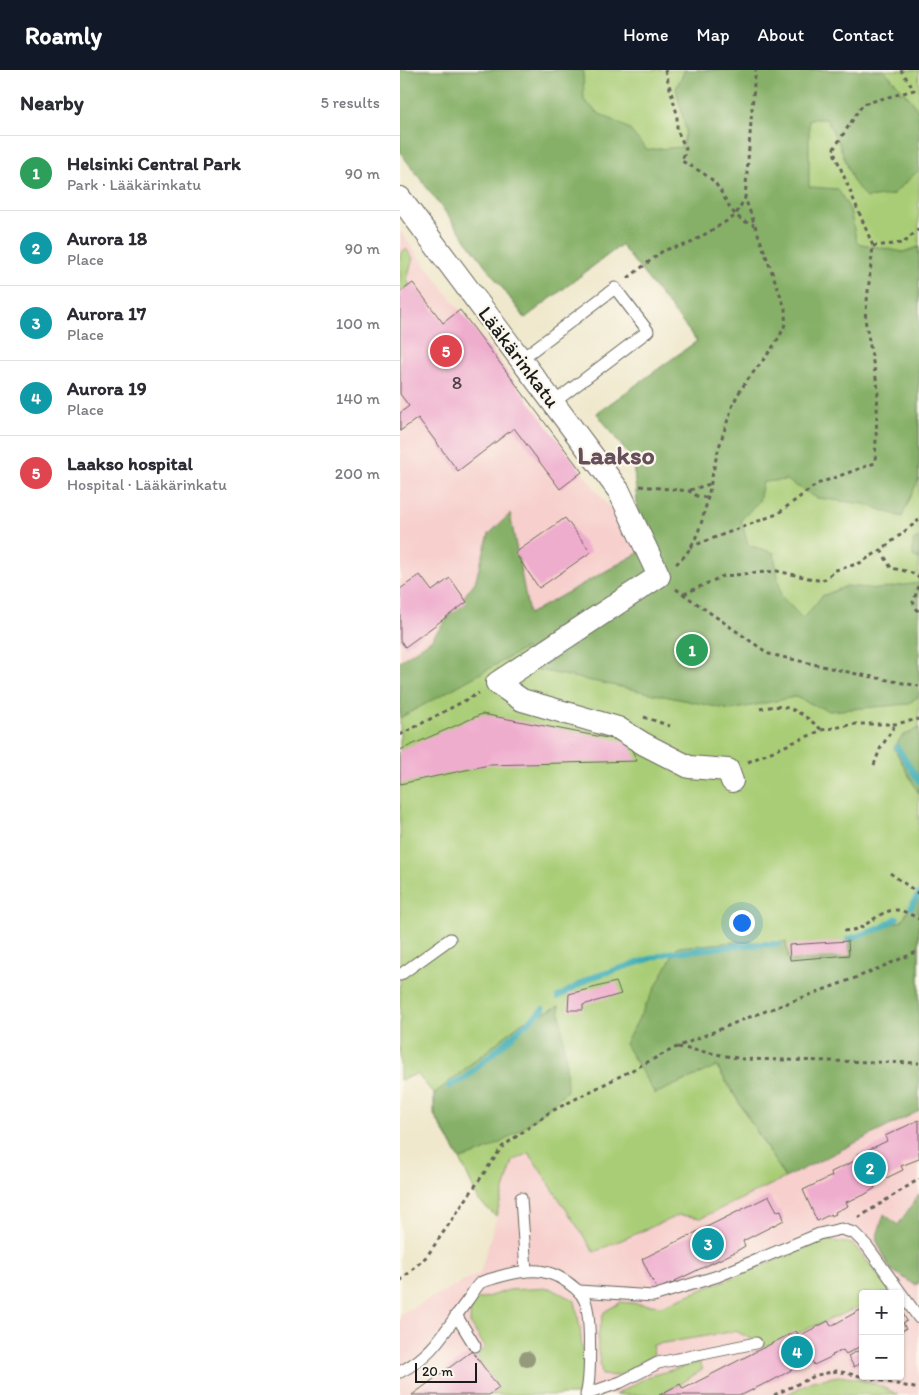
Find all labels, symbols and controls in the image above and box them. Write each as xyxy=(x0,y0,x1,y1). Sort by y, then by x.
text: Roamly xyxy=(25,21,102,50)
text: Home xyxy=(623,24,669,46)
text: Map xyxy=(697,24,730,46)
text: About xyxy=(758,24,804,46)
text: Contact xyxy=(832,24,894,46)
text: Nearby xyxy=(20,90,84,115)
text: 5 results xyxy=(320,93,380,112)
text: Helsinki Central Park xyxy=(67,152,241,175)
text: 1 xyxy=(32,164,40,183)
text: 90 m xyxy=(345,164,380,183)
text: Park · Lääkärinkatu xyxy=(67,175,201,194)
text: Aurora 18 xyxy=(67,227,147,250)
text: 2 xyxy=(32,239,40,258)
text: 90 m xyxy=(345,239,380,258)
text: Place xyxy=(67,250,104,269)
street label: Lääkärinkatu xyxy=(473,301,566,412)
text: Aurora 17 xyxy=(67,302,146,325)
text: 3 xyxy=(32,314,40,333)
text: 100 m xyxy=(336,314,380,333)
text: Place xyxy=(67,325,104,344)
pin: 5 xyxy=(430,332,462,370)
house number: 8 xyxy=(452,371,462,394)
text: Aurora 19 xyxy=(67,377,147,400)
text: 4 xyxy=(31,389,41,408)
text: 140 m xyxy=(336,389,380,408)
text: Place xyxy=(67,400,104,419)
district label: Laakso xyxy=(577,439,655,471)
text: Laakso hospital xyxy=(67,452,193,475)
text: 5 xyxy=(32,464,40,483)
text: 200 m xyxy=(335,464,380,483)
text: Hospital · Lääkärinkatu xyxy=(67,475,227,494)
pin: 1 xyxy=(676,631,708,669)
your location xyxy=(729,910,755,936)
pin: 2 xyxy=(854,1149,886,1187)
pin: 3 xyxy=(692,1225,724,1263)
map controls xyxy=(859,1290,904,1380)
button: + xyxy=(859,1290,904,1335)
pin: 4 xyxy=(781,1333,813,1371)
button: − xyxy=(859,1335,904,1380)
scale bar xyxy=(415,1360,478,1383)
text: 20 m xyxy=(422,1363,453,1380)

